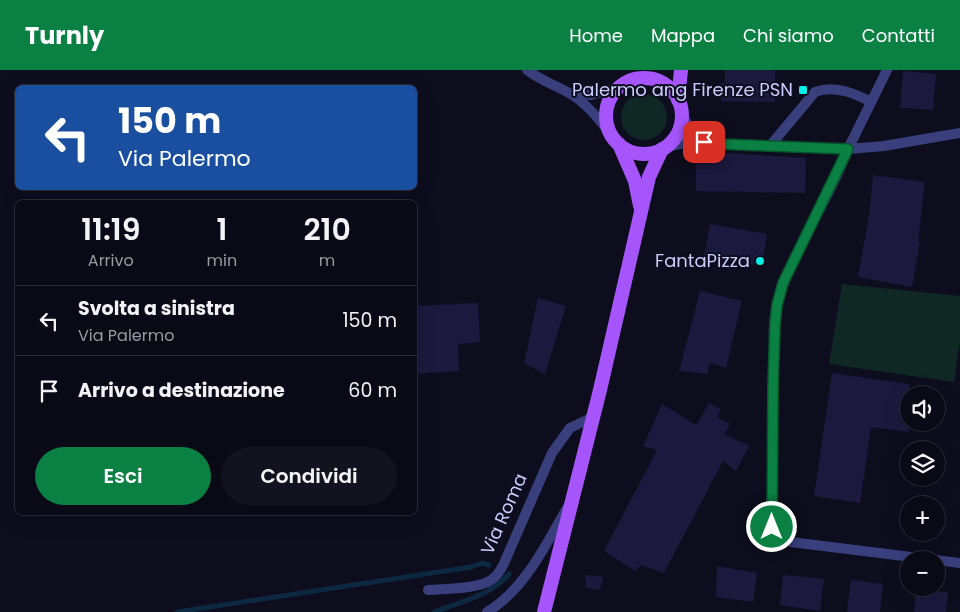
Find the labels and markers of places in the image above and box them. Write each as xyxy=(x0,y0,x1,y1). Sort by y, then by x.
place label: Palermo ang Firenze PSN xyxy=(572,77,793,102)
marker: Palermo ang Firenze PSN xyxy=(797,84,809,96)
pin xyxy=(683,121,725,163)
place label: FantaPizza xyxy=(655,248,750,273)
marker: FantaPizza xyxy=(754,255,766,267)

